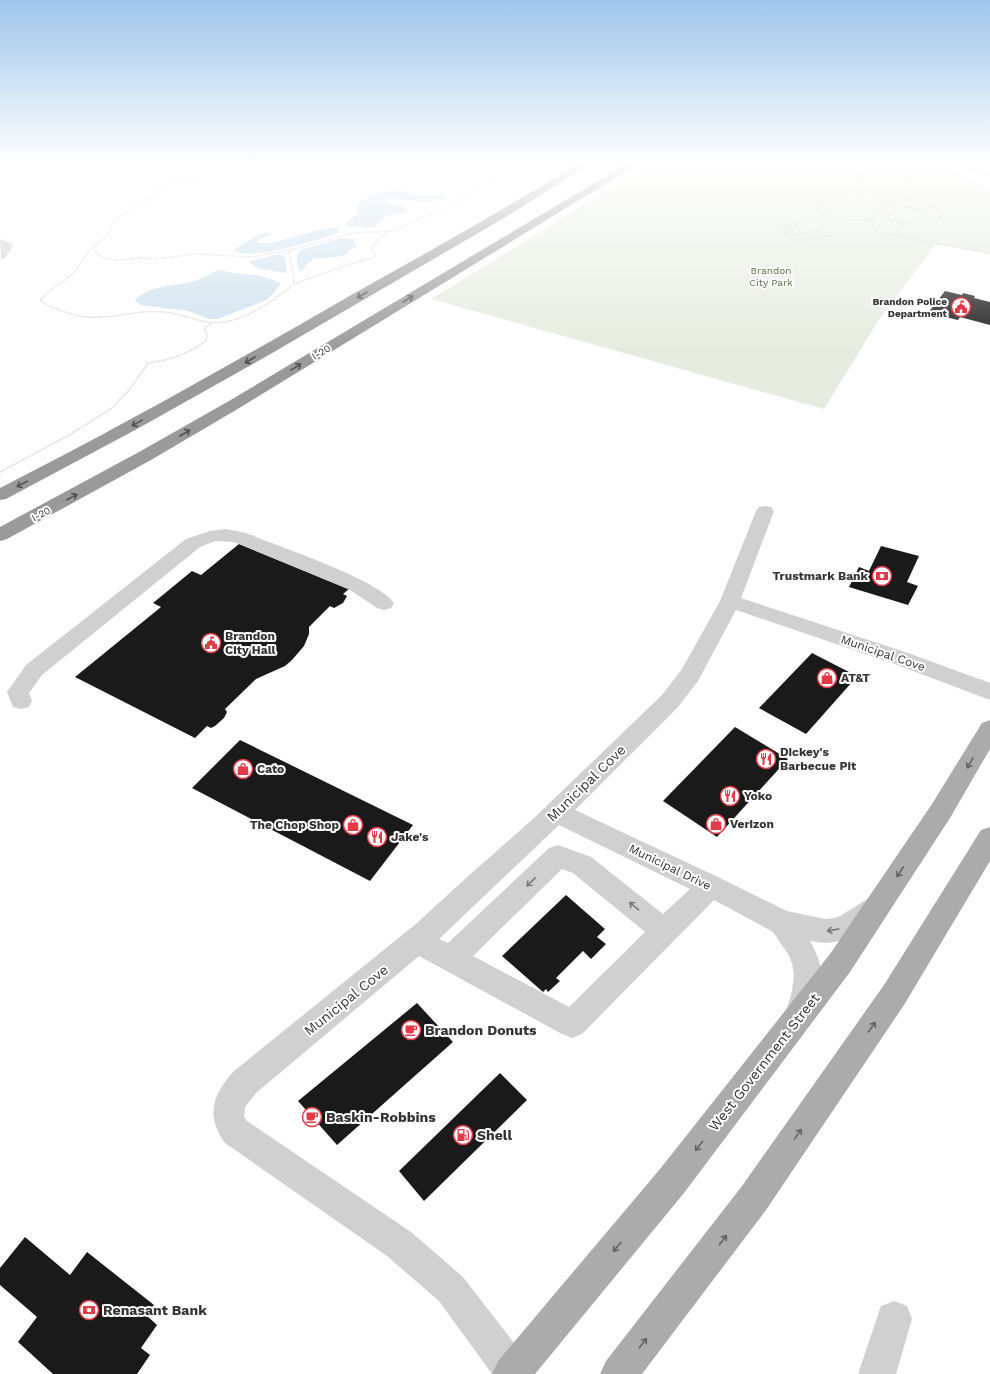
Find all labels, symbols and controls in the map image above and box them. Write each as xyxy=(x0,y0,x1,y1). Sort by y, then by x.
park label: Brandon City Park xyxy=(749,265,793,288)
one-way arrow xyxy=(357,291,369,299)
one-way arrow xyxy=(402,295,414,303)
place label: Brandon Police Department xyxy=(872,296,948,319)
public building icon: Brandon Police Department xyxy=(950,296,972,318)
street label: I-20 xyxy=(310,342,332,362)
one-way arrow xyxy=(244,356,256,364)
one-way arrow xyxy=(290,362,302,370)
one-way arrow xyxy=(131,420,143,428)
one-way arrow xyxy=(179,429,191,437)
one-way arrow xyxy=(16,481,28,488)
one-way arrow xyxy=(65,493,77,501)
street label: I-20 xyxy=(30,505,52,523)
bank icon: Trustmark Bank xyxy=(871,565,893,587)
place label: Trustmark Bank xyxy=(773,569,869,583)
place label: Brandon City Hall xyxy=(225,629,276,657)
public building icon: Brandon City Hall xyxy=(200,632,222,654)
street label: Municipal Cove xyxy=(839,632,927,674)
shop icon: AT&T xyxy=(816,667,838,689)
place label: AT&T xyxy=(841,671,870,685)
street label: Municipal Cove xyxy=(543,741,629,825)
place label: Dickey's Barbecue Pit xyxy=(780,745,857,773)
restaurant icon: Dickey's Barbecue Pit xyxy=(755,748,777,770)
one-way arrow xyxy=(966,757,974,768)
shop icon: Cato xyxy=(232,758,254,780)
place label: Cato xyxy=(257,762,284,776)
restaurant icon: Yoko xyxy=(719,785,741,807)
place label: Yoko xyxy=(744,789,772,803)
shop icon: Verizon xyxy=(705,813,727,835)
shop icon: The Chop Shop xyxy=(342,814,364,836)
place label: Verizon xyxy=(730,817,774,831)
place label: The Chop Shop xyxy=(250,818,339,832)
restaurant icon: Jake's xyxy=(366,826,388,848)
place label: Jake's xyxy=(391,830,429,844)
street label: Municipal Drive xyxy=(627,841,713,893)
one-way arrow xyxy=(896,867,904,878)
one-way arrow xyxy=(526,877,536,886)
one-way arrow xyxy=(628,902,639,911)
one-way arrow xyxy=(827,926,840,934)
street label: Municipal Cove xyxy=(301,961,391,1039)
street label: West Government Street xyxy=(705,990,823,1134)
cafe icon: Brandon Donuts xyxy=(400,1019,422,1041)
place label: Brandon Donuts xyxy=(425,1022,537,1038)
one-way arrow xyxy=(868,1022,876,1033)
cafe icon: Baskin-Robbins xyxy=(301,1106,323,1128)
place label: Baskin-Robbins xyxy=(326,1109,436,1125)
fuel station icon: Shell xyxy=(452,1124,474,1146)
place label: Shell xyxy=(477,1127,512,1143)
one-way arrow xyxy=(794,1129,802,1140)
one-way arrow xyxy=(695,1141,703,1152)
one-way arrow xyxy=(718,1235,727,1246)
one-way arrow xyxy=(613,1242,622,1253)
bank icon: Renasant Bank xyxy=(78,1299,100,1321)
place label: Renasant Bank xyxy=(103,1302,207,1318)
one-way arrow xyxy=(639,1338,647,1349)

